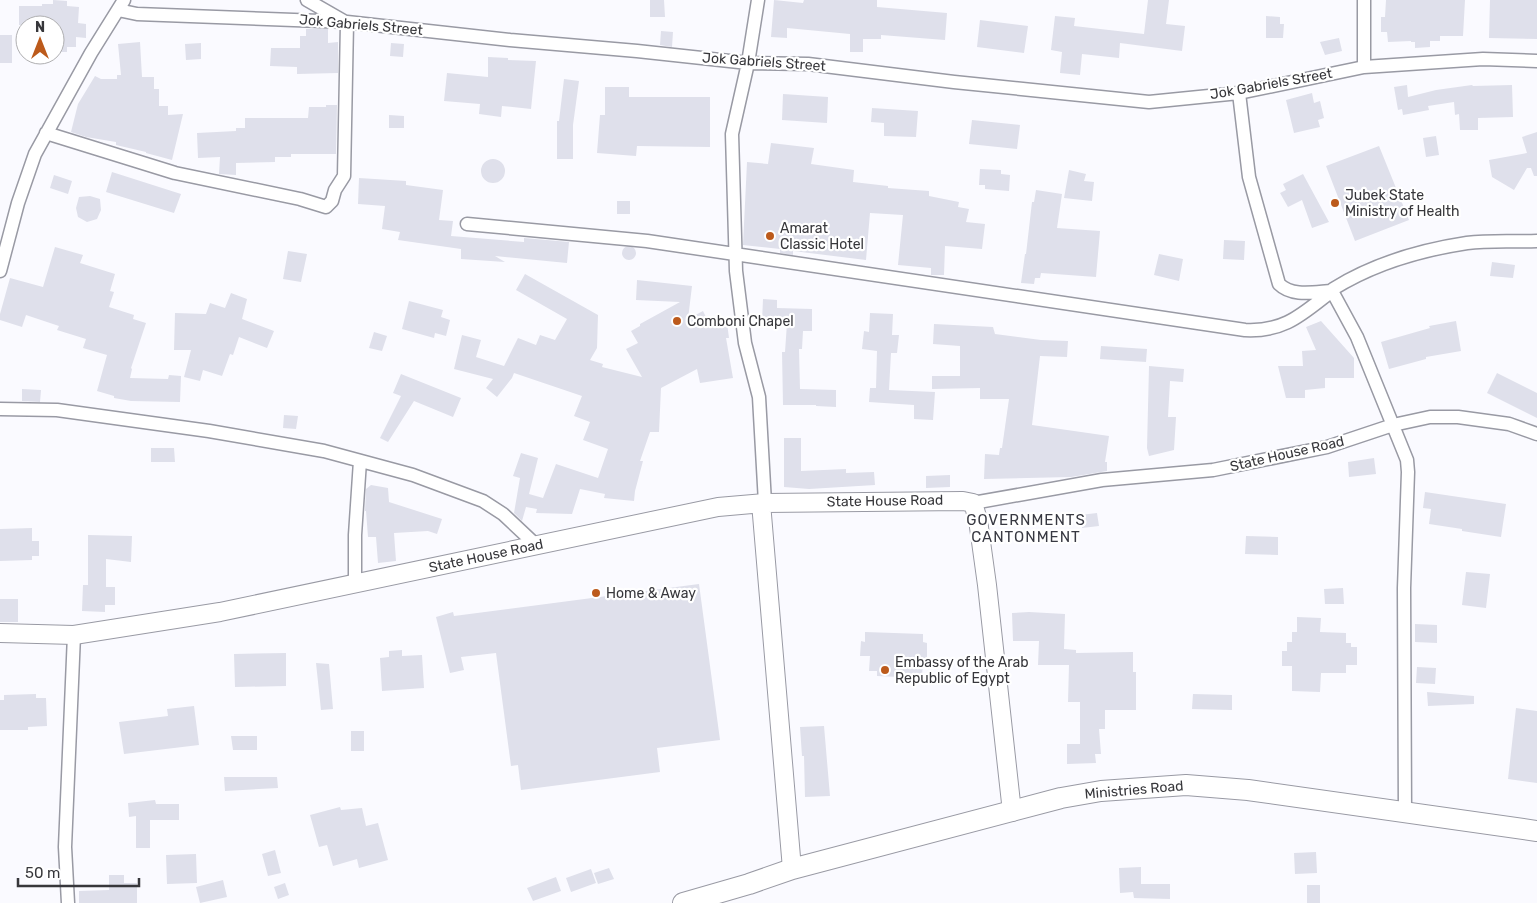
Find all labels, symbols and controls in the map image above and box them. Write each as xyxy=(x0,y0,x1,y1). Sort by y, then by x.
street label: Jok Gabriels Street xyxy=(298,11,424,39)
north arrow xyxy=(15,15,65,65)
text: N xyxy=(35,19,45,36)
street label: Jok Gabriels Street xyxy=(702,49,827,75)
street label: Jok Gabriels Street xyxy=(1208,65,1334,103)
place label: Jubek State Ministry of Health xyxy=(1345,187,1460,220)
marker: Jubek State Ministry of Health xyxy=(1329,197,1341,209)
place label: Amarat Classic Hotel xyxy=(780,220,864,253)
marker: Amarat Classic Hotel xyxy=(764,230,776,242)
place label: Comboni Chapel xyxy=(687,313,794,330)
marker: Comboni Chapel xyxy=(671,315,683,327)
street label: State House Road xyxy=(1228,433,1346,475)
street label: State House Road xyxy=(827,491,943,511)
district label: GOVERNMENTS CANTONMENT xyxy=(966,511,1086,546)
street label: State House Road xyxy=(427,536,545,576)
place label: Home & Away xyxy=(606,585,696,602)
marker: Home & Away xyxy=(590,587,602,599)
place label: Embassy of the Arab Republic of Egypt xyxy=(895,654,1029,687)
marker: Embassy of the Arab Republic of Egypt xyxy=(879,664,891,676)
street label: Ministries Road xyxy=(1084,777,1184,803)
scale bar xyxy=(18,856,139,888)
text: 50 m xyxy=(25,864,60,882)

